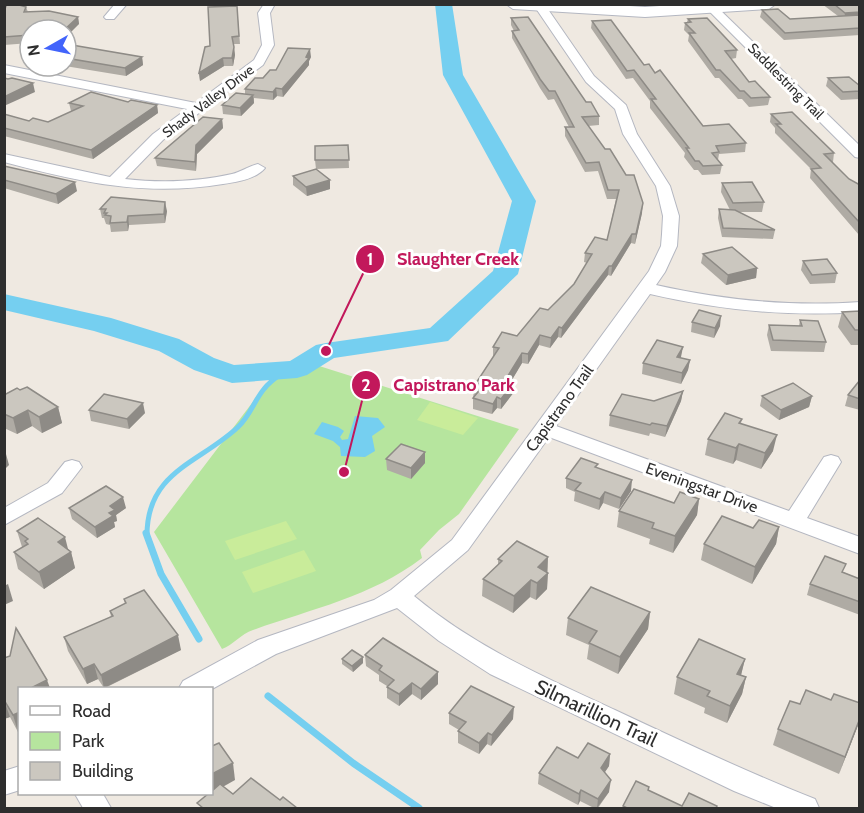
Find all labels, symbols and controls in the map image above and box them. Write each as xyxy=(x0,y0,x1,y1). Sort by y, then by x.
north arrow xyxy=(18,18,78,78)
street label: Saddlestring Trail xyxy=(744,39,828,123)
text: N xyxy=(23,43,44,57)
street label: Shady Valley Drive xyxy=(159,61,257,141)
callout: Slaughter Creek xyxy=(355,241,531,277)
text: 1 xyxy=(367,248,373,270)
text: Slaughter Creek xyxy=(397,248,519,270)
street label: Capistrano Trail xyxy=(522,361,597,455)
callout: Capistrano Park xyxy=(351,367,526,403)
text: 2 xyxy=(361,374,371,396)
text: Capistrano Park xyxy=(393,374,515,396)
street label: Eveningstar Drive xyxy=(643,458,761,517)
street label: Silmarillion Trail xyxy=(531,674,661,752)
legend xyxy=(18,687,213,795)
text: Road xyxy=(72,700,111,722)
text: Park xyxy=(72,730,105,752)
text: Building xyxy=(72,760,134,782)

